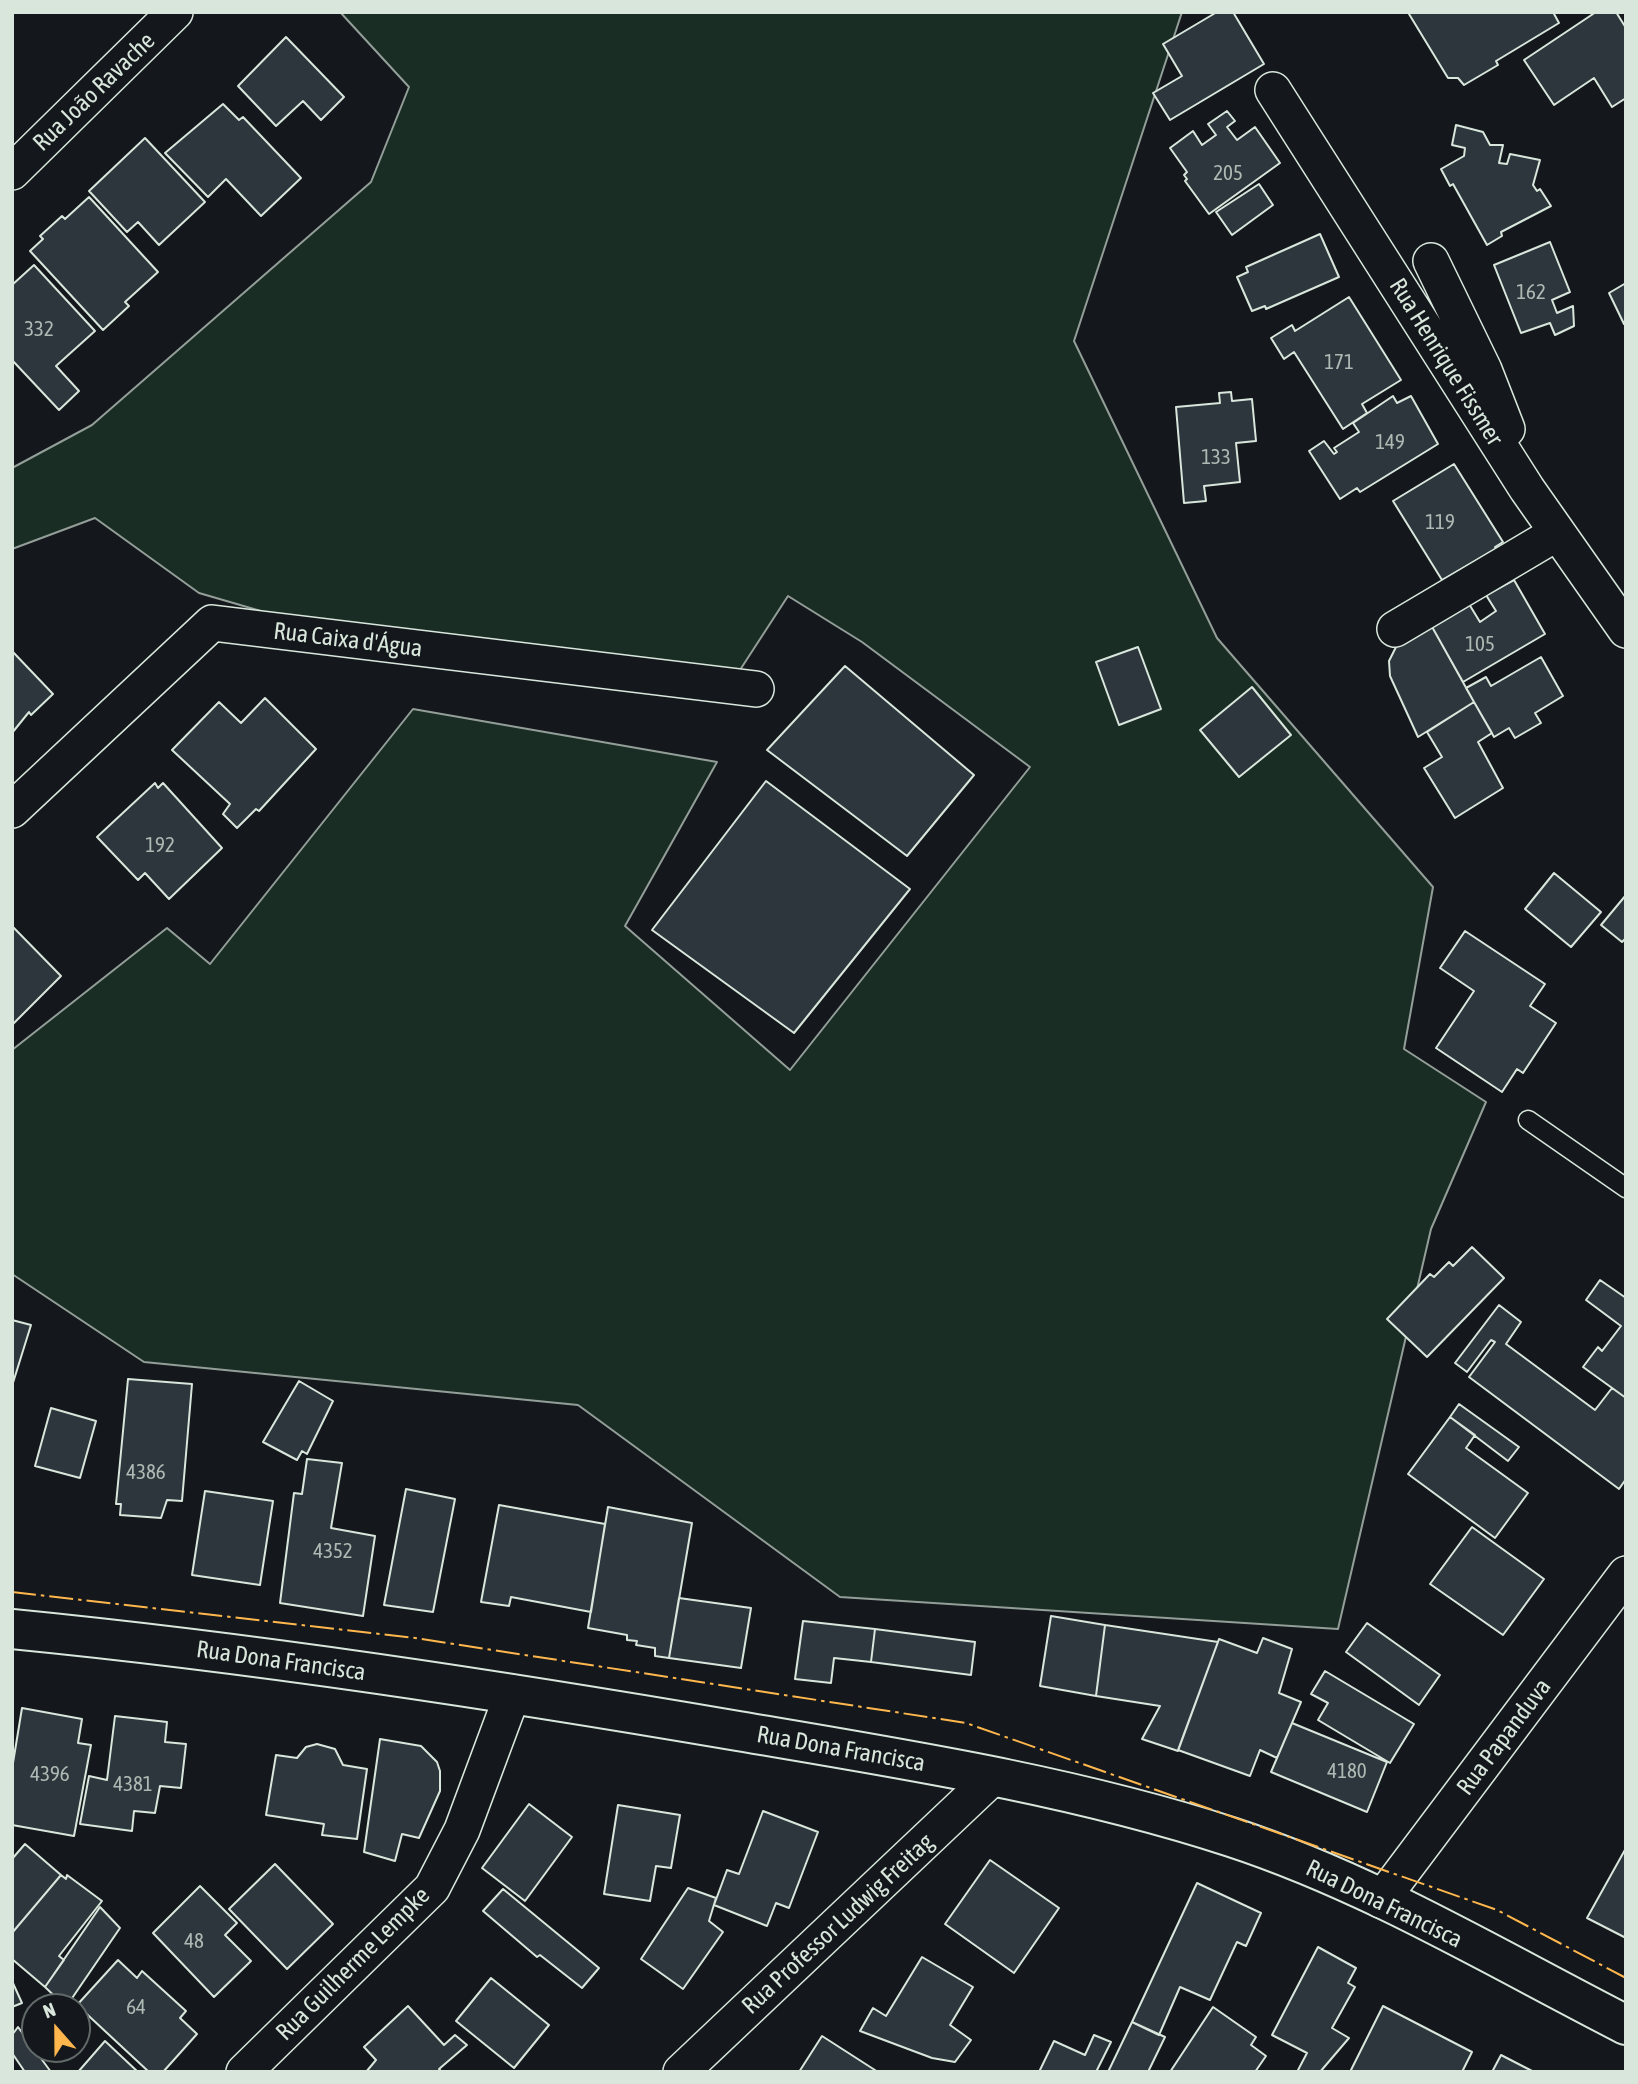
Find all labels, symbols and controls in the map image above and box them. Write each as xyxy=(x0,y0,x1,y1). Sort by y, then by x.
street label: Rua João Ravache xyxy=(27,27,161,157)
house number: 205 xyxy=(1213,160,1243,186)
street label: Rua Henrique Fissmer xyxy=(1383,273,1509,451)
house number: 162 xyxy=(1516,279,1546,305)
house number: 332 xyxy=(24,316,54,342)
house number: 171 xyxy=(1324,349,1354,375)
house number: 149 xyxy=(1375,429,1405,455)
house number: 133 xyxy=(1201,444,1231,470)
house number: 119 xyxy=(1425,509,1455,535)
street label: Rua Caixa d'Água xyxy=(272,617,424,663)
house number: 105 xyxy=(1465,631,1495,657)
house number: 192 xyxy=(145,832,175,858)
house number: 4386 xyxy=(126,1459,166,1485)
house number: 4352 xyxy=(313,1538,353,1564)
street label: Rua Dona Francisca xyxy=(195,1635,367,1687)
street label: Rua Papanduva xyxy=(1451,1673,1557,1801)
street label: Rua Dona Francisca xyxy=(755,1720,927,1778)
house number: 4180 xyxy=(1327,1758,1367,1784)
house number: 4396 xyxy=(30,1761,70,1787)
house number: 4381 xyxy=(113,1771,153,1797)
street label: Rua Professor Ludwig Freitag xyxy=(736,1828,940,2020)
street label: Rua Dona Francisca xyxy=(1301,1854,1467,1954)
street label: Rua Guilherme Lempke xyxy=(270,1881,436,2047)
house number: 48 xyxy=(184,1928,204,1954)
north arrow xyxy=(21,1993,91,2063)
house number: 64 xyxy=(126,1994,146,2020)
text: N xyxy=(40,1998,58,2023)

